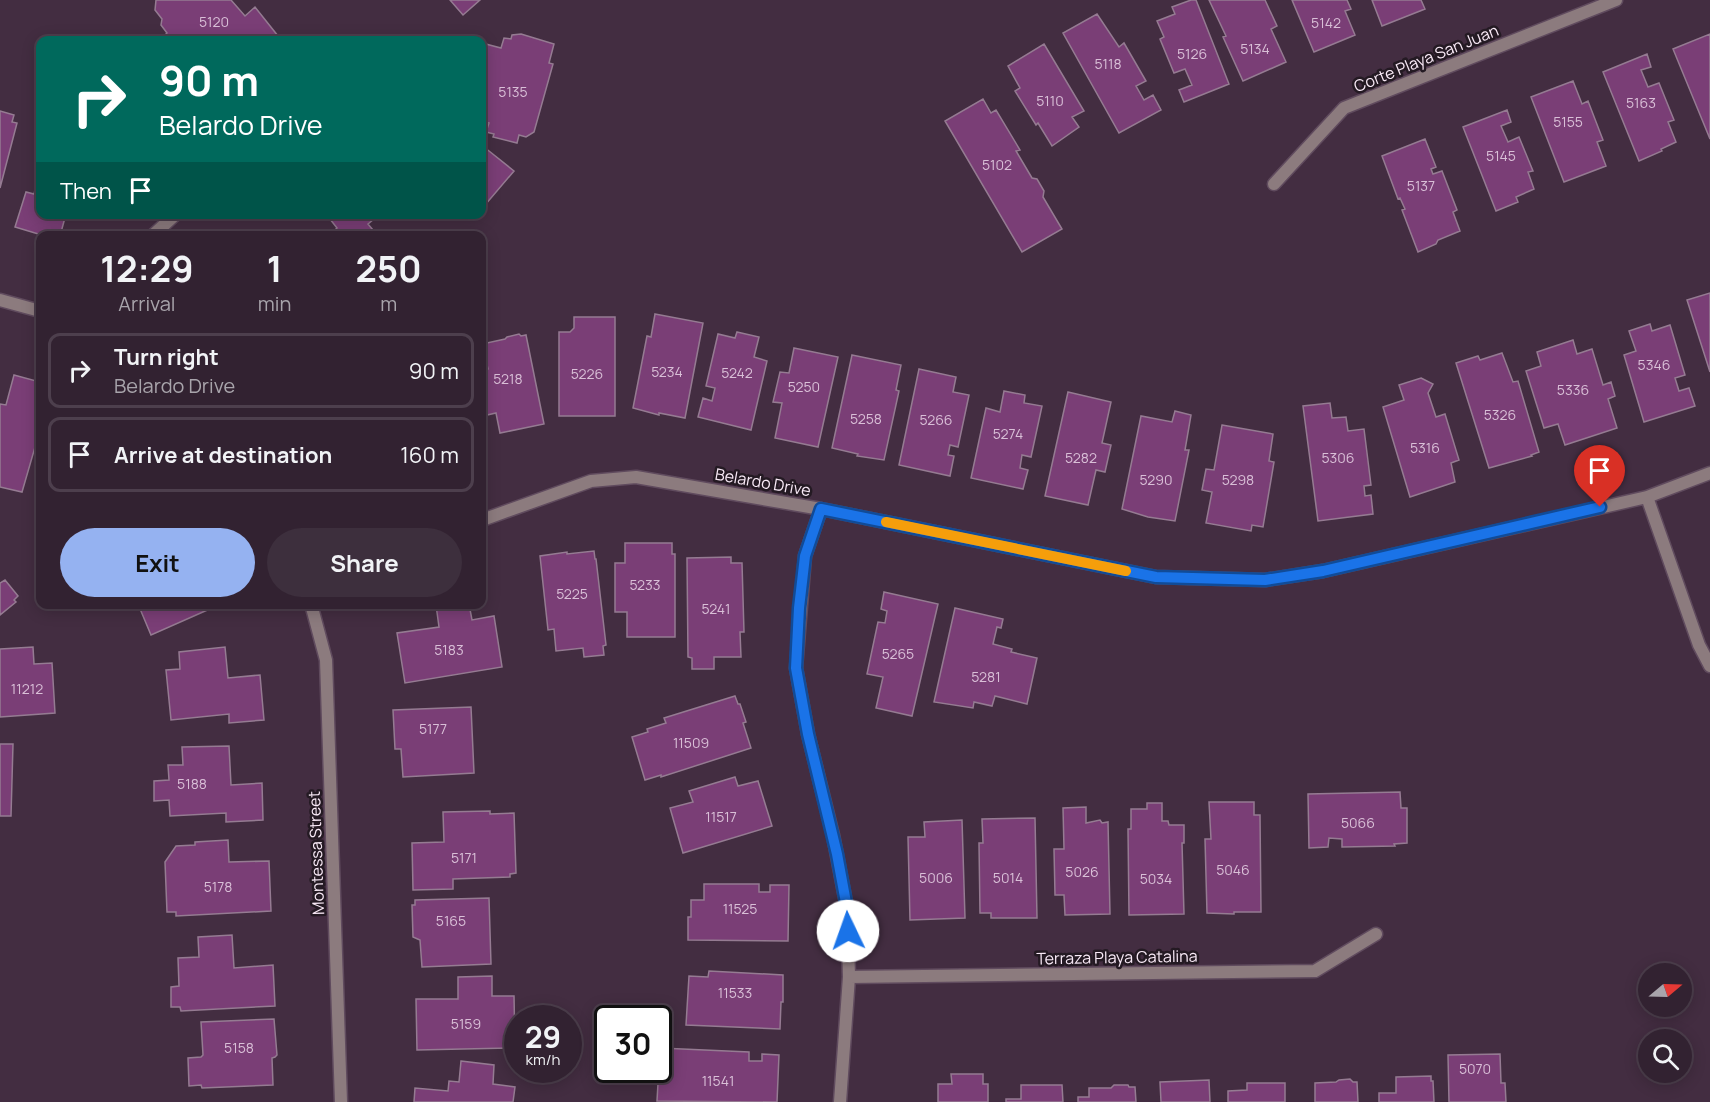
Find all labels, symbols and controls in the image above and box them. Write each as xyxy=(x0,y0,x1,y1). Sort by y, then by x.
house number: 5120 xyxy=(199,12,229,31)
house number: 5142 xyxy=(1311,13,1341,32)
street label: Corte Playa San Juan xyxy=(1350,19,1502,97)
house number: 5134 xyxy=(1240,39,1270,58)
house number: 5126 xyxy=(1177,44,1207,63)
text: 90 m xyxy=(159,51,259,109)
house number: 5118 xyxy=(1094,54,1122,73)
icon: right xyxy=(60,60,138,138)
house number: 5135 xyxy=(498,82,528,101)
house number: 5110 xyxy=(1036,91,1064,110)
house number: 5163 xyxy=(1626,93,1656,112)
text: Belardo Drive xyxy=(159,106,323,143)
house number: 5155 xyxy=(1553,112,1583,131)
house number: 5145 xyxy=(1486,146,1516,165)
house number: 5102 xyxy=(982,155,1012,174)
icon: arrive xyxy=(124,174,157,207)
text: Then xyxy=(60,176,112,206)
house number: 5137 xyxy=(1407,176,1435,195)
text: 12:29 xyxy=(100,244,194,293)
text: 1 xyxy=(267,244,282,293)
text: 250 xyxy=(356,244,422,293)
text: Arrival xyxy=(118,290,175,317)
text: min xyxy=(258,290,291,317)
text: m xyxy=(380,290,397,317)
text: Turn right xyxy=(114,342,219,372)
icon: right xyxy=(63,354,96,387)
house number: 5346 xyxy=(1638,355,1670,374)
text: 90 m xyxy=(409,356,459,386)
house number: 5234 xyxy=(651,362,683,381)
house number: 5242 xyxy=(721,363,753,382)
house number: 5226 xyxy=(571,364,603,383)
house number: 5218 xyxy=(493,369,523,388)
text: Belardo Drive xyxy=(114,372,235,399)
house number: 5250 xyxy=(788,377,820,396)
house number: 5336 xyxy=(1557,380,1589,399)
house number: 5326 xyxy=(1484,405,1516,424)
house number: 5258 xyxy=(850,409,882,428)
house number: 5266 xyxy=(919,410,953,429)
house number: 5274 xyxy=(993,424,1023,443)
icon: arrive xyxy=(63,438,96,471)
house number: 5316 xyxy=(1410,438,1440,457)
text: Arrive at destination xyxy=(114,440,332,470)
text: 160 m xyxy=(400,440,459,470)
pin xyxy=(1574,445,1625,507)
house number: 5282 xyxy=(1065,448,1097,467)
house number: 5306 xyxy=(1321,448,1355,467)
icon: arrive xyxy=(1583,454,1616,487)
street label: Belardo Drive xyxy=(713,463,813,501)
house number: 5290 xyxy=(1140,470,1172,489)
house number: 5298 xyxy=(1222,470,1254,489)
button: Exit xyxy=(60,528,255,597)
button: Share xyxy=(267,528,462,597)
house number: 5233 xyxy=(629,575,661,594)
house number: 5225 xyxy=(556,584,588,603)
house number: 5241 xyxy=(701,599,731,618)
house number: 5183 xyxy=(434,640,464,659)
house number: 5265 xyxy=(882,644,914,663)
house number: 5281 xyxy=(971,667,1001,686)
house number: 11212 xyxy=(11,679,43,698)
house number: 5177 xyxy=(419,719,447,738)
house number: 11509 xyxy=(673,733,709,752)
house number: 5188 xyxy=(177,774,207,793)
street label: Montessa Street xyxy=(303,791,329,915)
house number: 11517 xyxy=(705,807,737,826)
house number: 5066 xyxy=(1341,813,1375,832)
house number: 5171 xyxy=(451,848,477,867)
house number: 5046 xyxy=(1216,860,1250,879)
house number: 5026 xyxy=(1065,862,1099,881)
house number: 5006 xyxy=(919,868,953,887)
house number: 5014 xyxy=(993,868,1023,887)
house number: 5034 xyxy=(1140,869,1172,888)
house number: 5178 xyxy=(204,877,232,896)
house number: 11525 xyxy=(723,899,757,918)
position arrow xyxy=(816,899,880,963)
house number: 5165 xyxy=(436,911,466,930)
street label: Terraza Playa Catalina xyxy=(1036,945,1198,969)
north arrow xyxy=(1638,963,1692,1017)
map controls xyxy=(1638,963,1692,1083)
house number: 11533 xyxy=(718,983,752,1002)
speed limit sign: 30 xyxy=(594,1005,672,1083)
house number: 5159 xyxy=(451,1014,481,1033)
text: 29 xyxy=(525,1016,561,1057)
button: search xyxy=(1638,1029,1692,1083)
house number: 5158 xyxy=(224,1038,254,1057)
text: km/h xyxy=(526,1049,560,1070)
house number: 5070 xyxy=(1459,1059,1491,1078)
house number: 11541 xyxy=(702,1071,734,1090)

